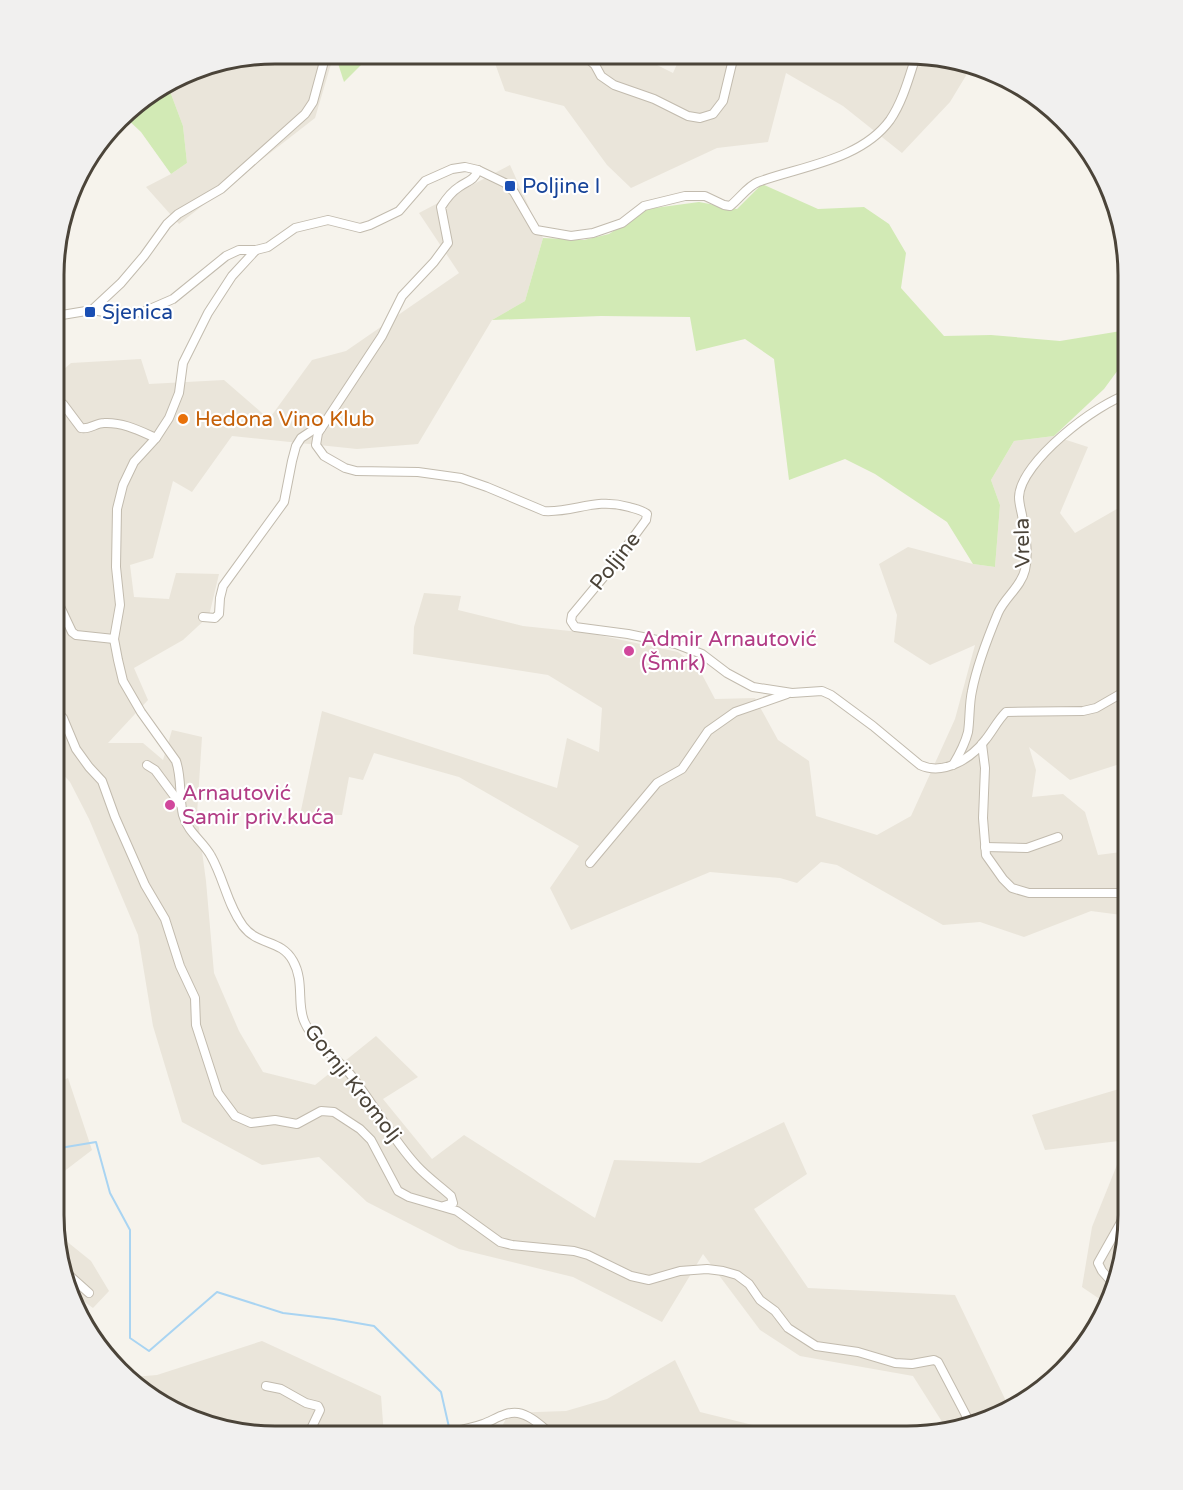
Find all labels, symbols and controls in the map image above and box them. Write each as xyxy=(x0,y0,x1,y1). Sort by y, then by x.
place label: Poljine I xyxy=(522,174,601,199)
marker: Poljine I xyxy=(503,179,517,193)
place label: Sjenica xyxy=(102,300,173,325)
marker: Sjenica xyxy=(83,305,97,319)
place label: Hedona Vino Klub xyxy=(195,407,374,432)
marker: Hedona Vino Klub xyxy=(176,412,190,426)
street label: Vrela xyxy=(1010,518,1035,568)
street label: Poljine xyxy=(585,527,646,595)
place label: Admir Arnautović (Šmrk) xyxy=(641,627,817,676)
marker: Admir Arnautović (Šmrk) xyxy=(622,644,636,658)
place label: Arnautović Samir priv.kuća xyxy=(182,781,334,830)
marker: Arnautović Samir priv.kuća xyxy=(163,798,177,812)
street label: Gornji Kromolj xyxy=(299,1019,406,1147)

